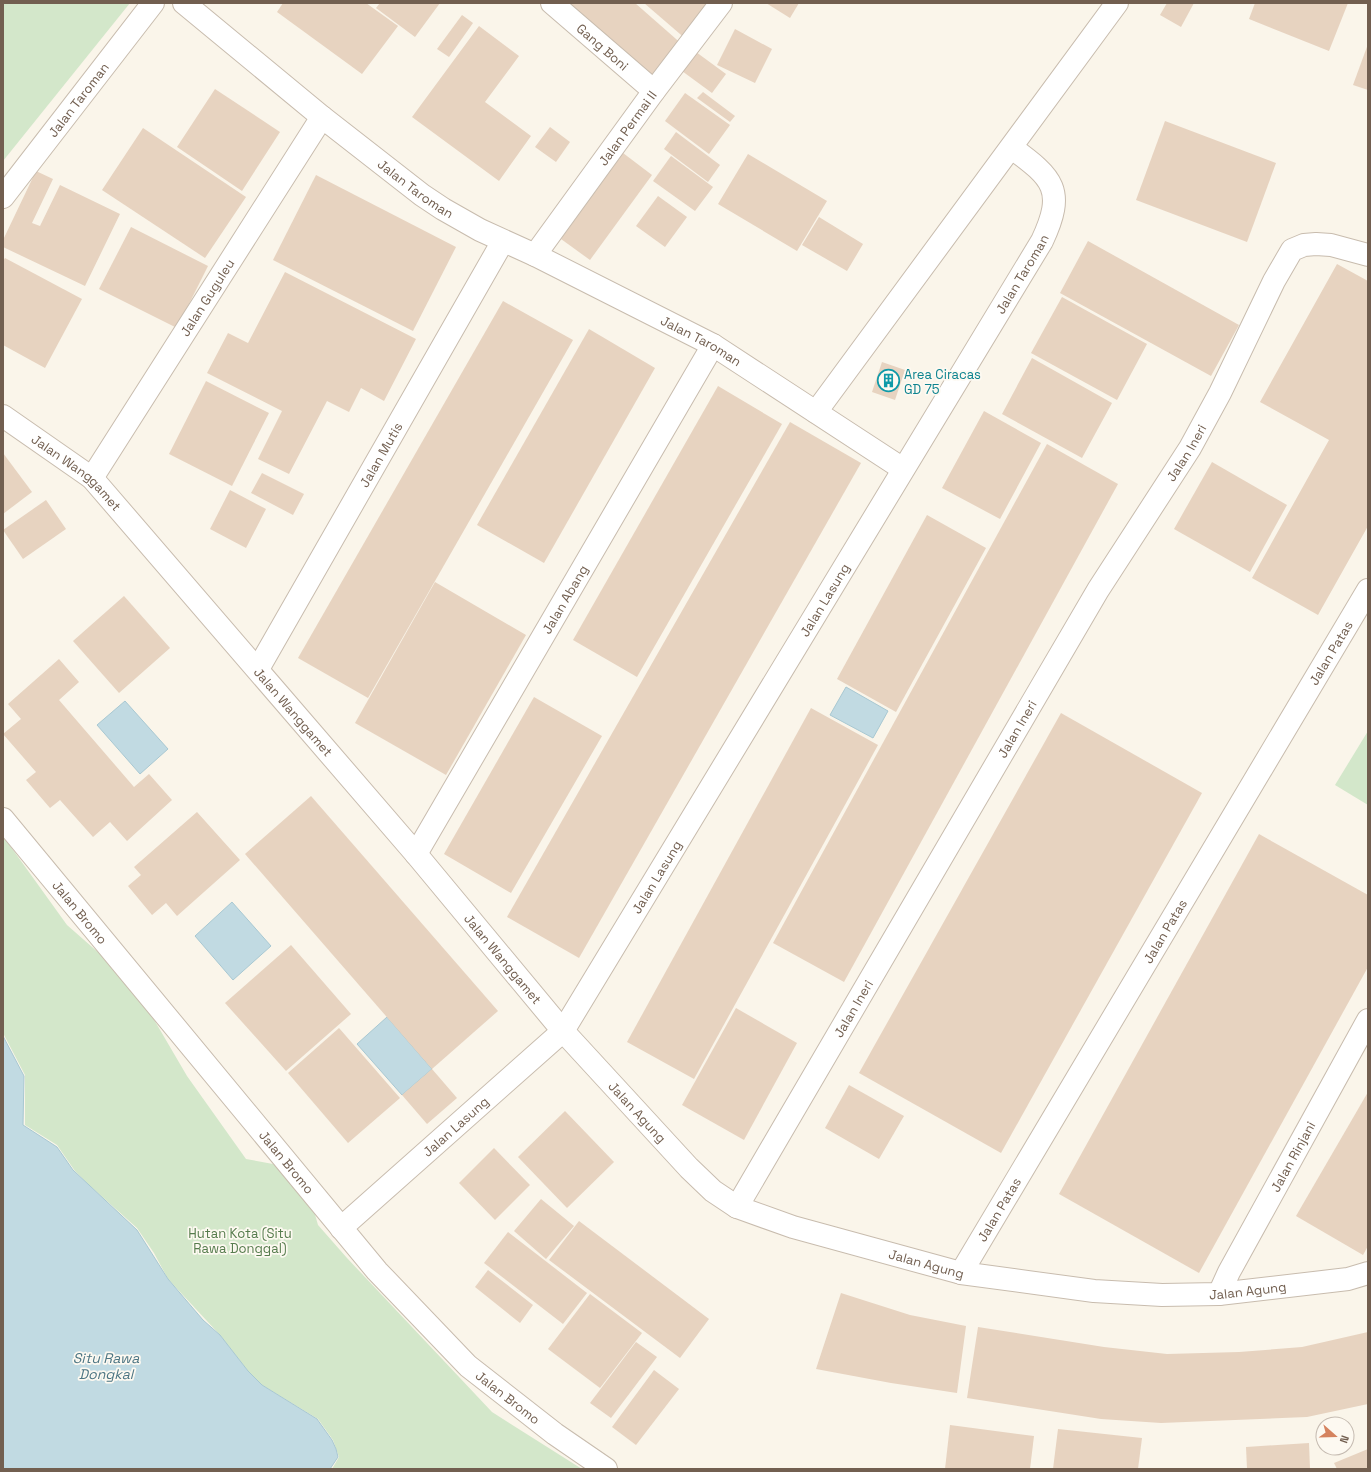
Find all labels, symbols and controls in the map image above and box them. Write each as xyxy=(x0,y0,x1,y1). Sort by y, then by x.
street label: Gang Boni xyxy=(573,20,632,74)
street label: Jalan Taroman xyxy=(44,59,113,141)
street label: Jalan Permai II xyxy=(595,87,661,169)
street label: Jalan Taroman xyxy=(374,156,456,222)
street label: Jalan Taroman xyxy=(992,232,1053,317)
street label: Jalan Guguleu xyxy=(176,256,238,340)
street label: Jalan Taroman xyxy=(658,312,745,370)
place label: Area Ciracas GD 75 xyxy=(904,366,981,398)
building icon: Area Ciracas GD 75 xyxy=(875,368,901,394)
street label: Jalan Mutis xyxy=(356,419,407,490)
street label: Jalan Ineri xyxy=(1163,421,1210,485)
street label: Jalan Wanggamet xyxy=(28,430,125,515)
street label: Jalan Lasung xyxy=(796,560,854,640)
street label: Jalan Abang xyxy=(538,562,592,637)
street label: Jalan Patas xyxy=(1305,618,1357,688)
street label: Jalan Wanggamet xyxy=(250,664,336,760)
street label: Jalan Ineri xyxy=(994,697,1041,761)
street label: Jalan Lasung xyxy=(628,837,686,917)
street label: Jalan Bromo xyxy=(49,877,111,948)
street label: Jalan Patas xyxy=(1139,896,1191,967)
street label: Jalan Wanggamet xyxy=(460,910,545,1008)
street label: Jalan Ineri xyxy=(830,977,877,1041)
street label: Jalan Agung xyxy=(605,1078,670,1147)
street label: Jalan Lasung xyxy=(419,1093,492,1161)
street label: Jalan Rinjani xyxy=(1267,1118,1319,1195)
street label: Jalan Bromo xyxy=(255,1127,318,1197)
street label: Jalan Patas xyxy=(974,1174,1025,1245)
park label: Hutan Kota (Situ Rawa Donggal) xyxy=(188,1225,292,1257)
street label: Jalan Agung xyxy=(887,1246,966,1282)
street label: Jalan Agung xyxy=(1209,1278,1287,1303)
water label: Situ Rawa Dongkal xyxy=(73,1349,140,1383)
street label: Jalan Bromo xyxy=(472,1367,543,1428)
north arrow xyxy=(1315,1416,1355,1456)
text: N xyxy=(1337,1434,1352,1445)

